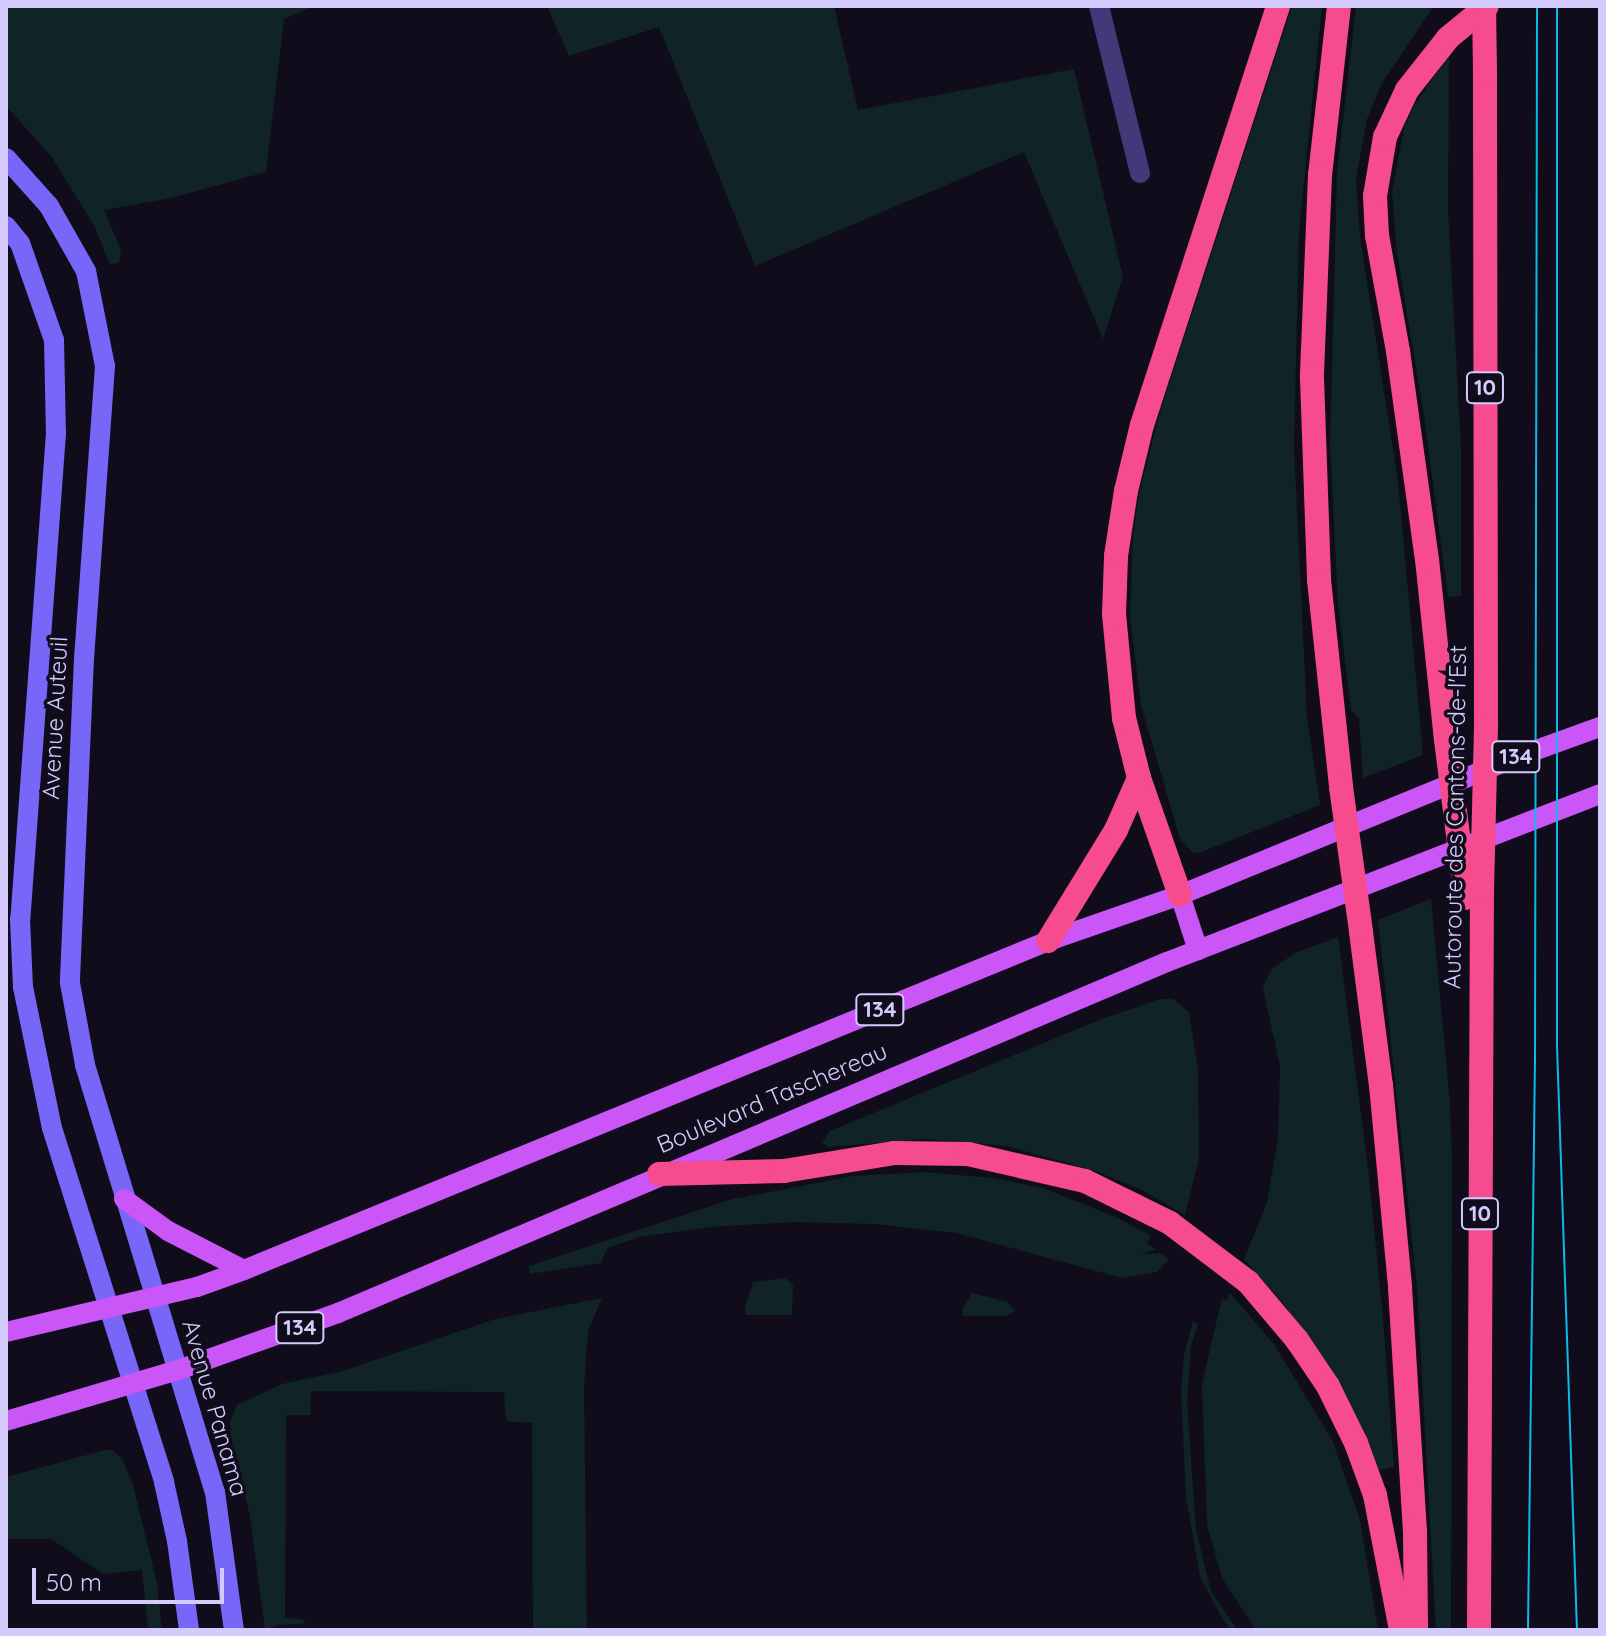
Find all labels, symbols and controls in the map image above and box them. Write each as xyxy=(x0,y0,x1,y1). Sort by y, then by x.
road number: 10 xyxy=(1465,370,1505,406)
street label: Avenue Auteuil xyxy=(36,636,74,800)
street label: Autoroute des Cantons-de-l'Est xyxy=(1438,645,1472,989)
road number: 134 xyxy=(1490,739,1542,775)
road number: 134 xyxy=(854,992,906,1028)
street label: Boulevard Taschereau xyxy=(653,1036,891,1160)
road number: 10 xyxy=(1460,1196,1500,1232)
road number: 134 xyxy=(274,1310,326,1346)
street label: Avenue Panama xyxy=(176,1316,254,1500)
scale bar xyxy=(36,1552,228,1602)
text: 50 m xyxy=(46,1567,102,1597)

